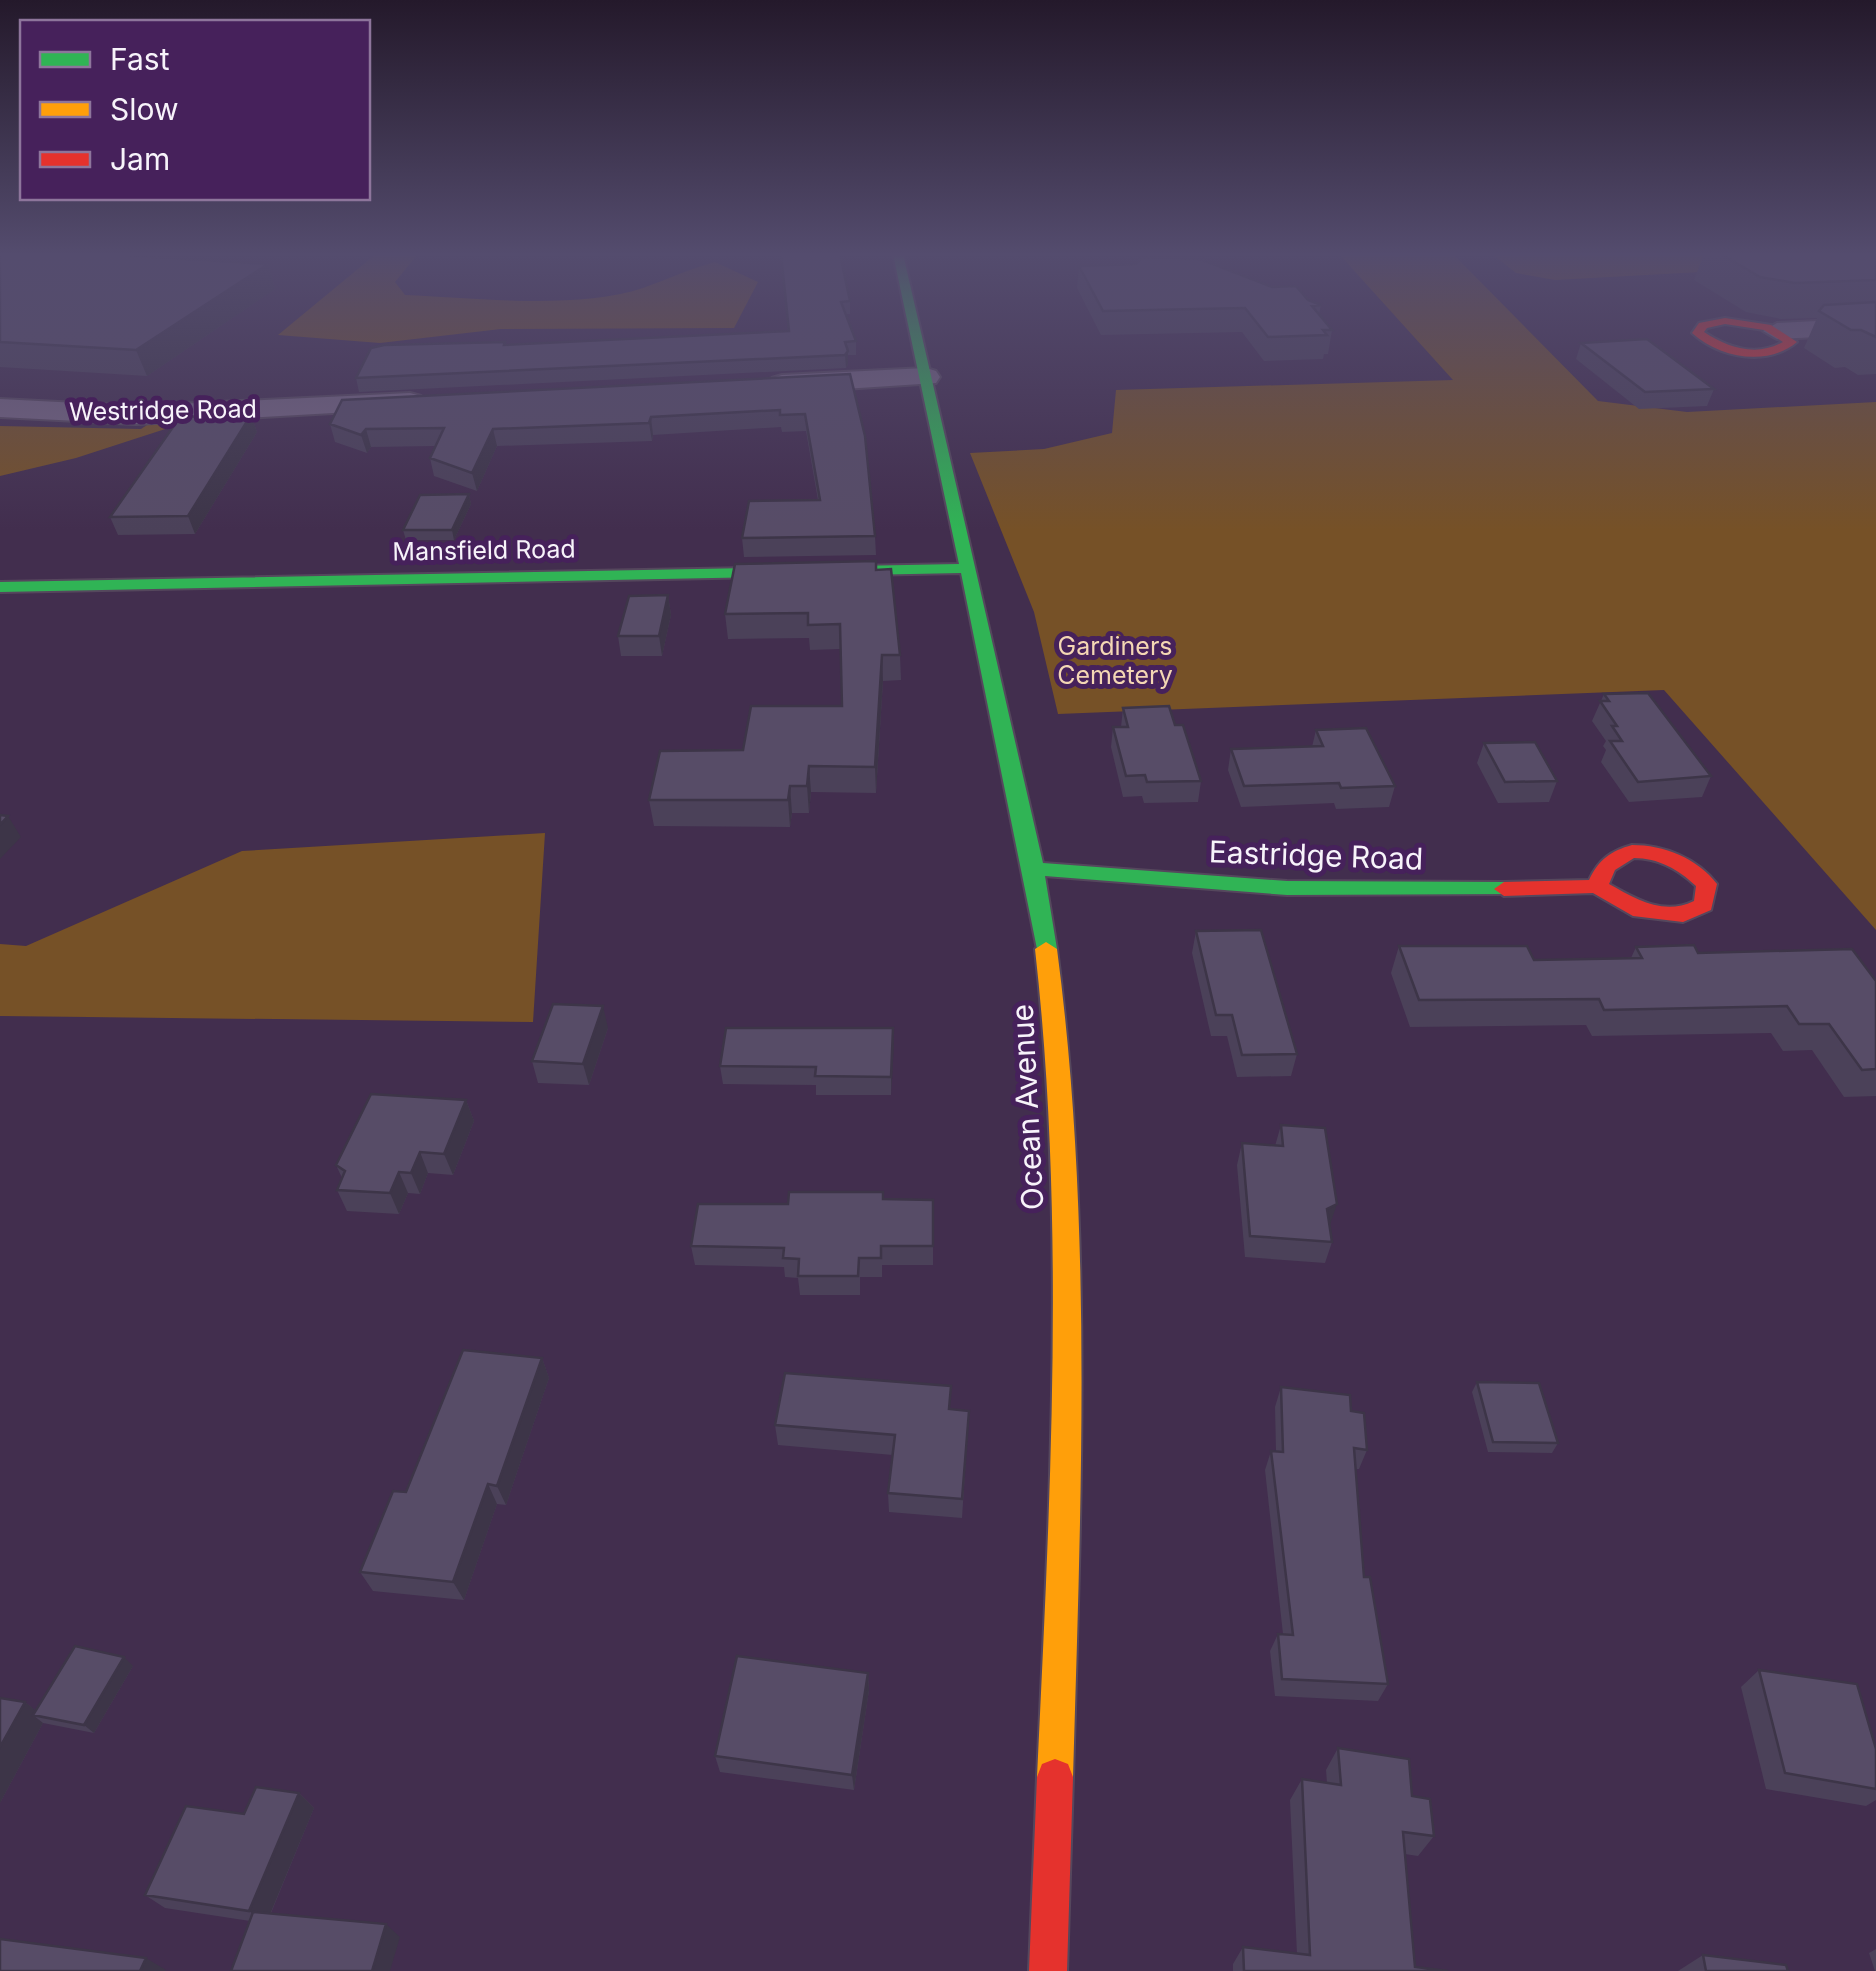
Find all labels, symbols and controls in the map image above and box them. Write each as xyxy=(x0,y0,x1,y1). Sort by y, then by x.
legend xyxy=(20,20,370,200)
text: Fast xyxy=(110,41,170,77)
text: Slow xyxy=(110,91,179,127)
text: Jam xyxy=(110,141,170,177)
street label: Westridge Road xyxy=(69,393,257,427)
street label: Mansfield Road xyxy=(392,533,576,567)
park label: Gardiners Cemetery xyxy=(1057,631,1173,690)
street label: Eastridge Road xyxy=(1208,833,1424,877)
street label: Ocean Avenue xyxy=(1004,1003,1050,1211)

